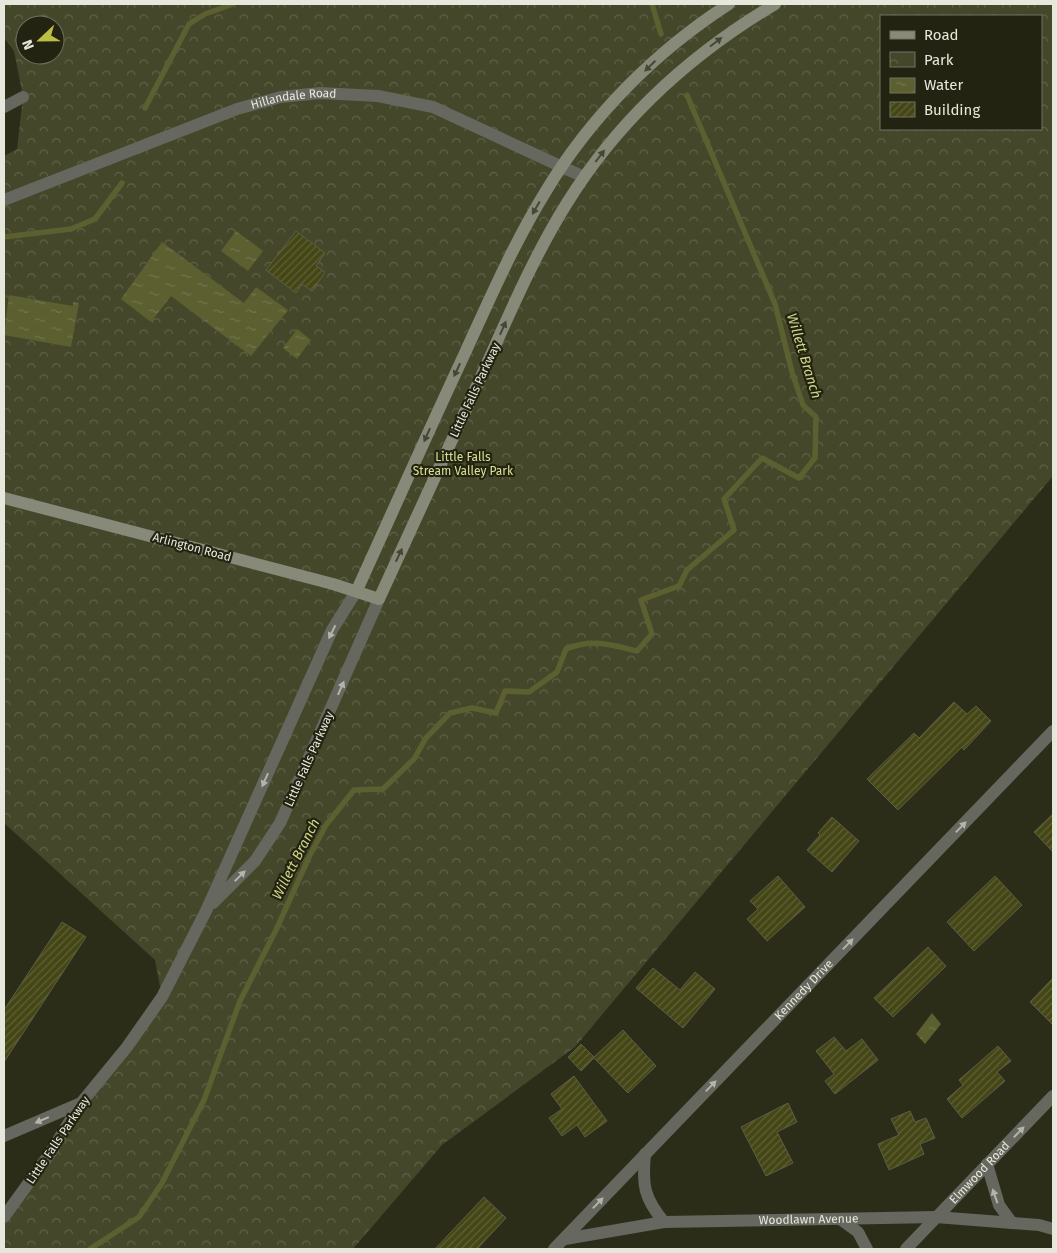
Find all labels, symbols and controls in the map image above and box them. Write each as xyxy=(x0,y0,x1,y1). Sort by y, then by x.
north arrow xyxy=(15,15,65,65)
legend xyxy=(880,15,1042,130)
text: Road xyxy=(924,26,959,44)
text: N xyxy=(19,37,38,52)
one-way arrow xyxy=(709,37,722,48)
text: Park xyxy=(924,51,954,69)
one-way arrow xyxy=(644,60,656,72)
text: Water xyxy=(924,76,963,94)
street label: Hillandale Road xyxy=(249,86,337,112)
text: Building xyxy=(924,101,980,119)
one-way arrow xyxy=(595,149,605,163)
one-way arrow xyxy=(531,202,540,215)
water label: Willett Branch xyxy=(783,311,825,401)
one-way arrow xyxy=(499,320,508,335)
street label: Little Falls Parkway xyxy=(447,340,503,440)
one-way arrow xyxy=(452,363,460,377)
one-way arrow xyxy=(423,428,431,442)
park label: Little Falls Stream Valley Park xyxy=(413,450,514,478)
street label: Arlington Road xyxy=(151,530,233,564)
one-way arrow xyxy=(396,548,404,562)
one-way arrow xyxy=(328,625,336,639)
one-way arrow xyxy=(338,681,346,695)
street label: Little Falls Parkway xyxy=(282,709,336,809)
one-way arrow xyxy=(261,773,269,787)
water label: Willett Branch xyxy=(268,816,324,902)
one-way arrow xyxy=(955,821,967,833)
one-way arrow xyxy=(234,870,246,882)
one-way arrow xyxy=(842,938,854,950)
street label: Kennedy Drive xyxy=(771,957,836,1023)
one-way arrow xyxy=(705,1080,717,1092)
street label: Little Falls Parkway xyxy=(23,1093,93,1187)
one-way arrow xyxy=(35,1116,49,1124)
one-way arrow xyxy=(1013,1126,1025,1138)
street label: Elmwood Road xyxy=(946,1139,1013,1207)
one-way arrow xyxy=(991,1188,998,1203)
one-way arrow xyxy=(592,1198,604,1210)
street label: Woodlawn Avenue xyxy=(759,1211,858,1227)

